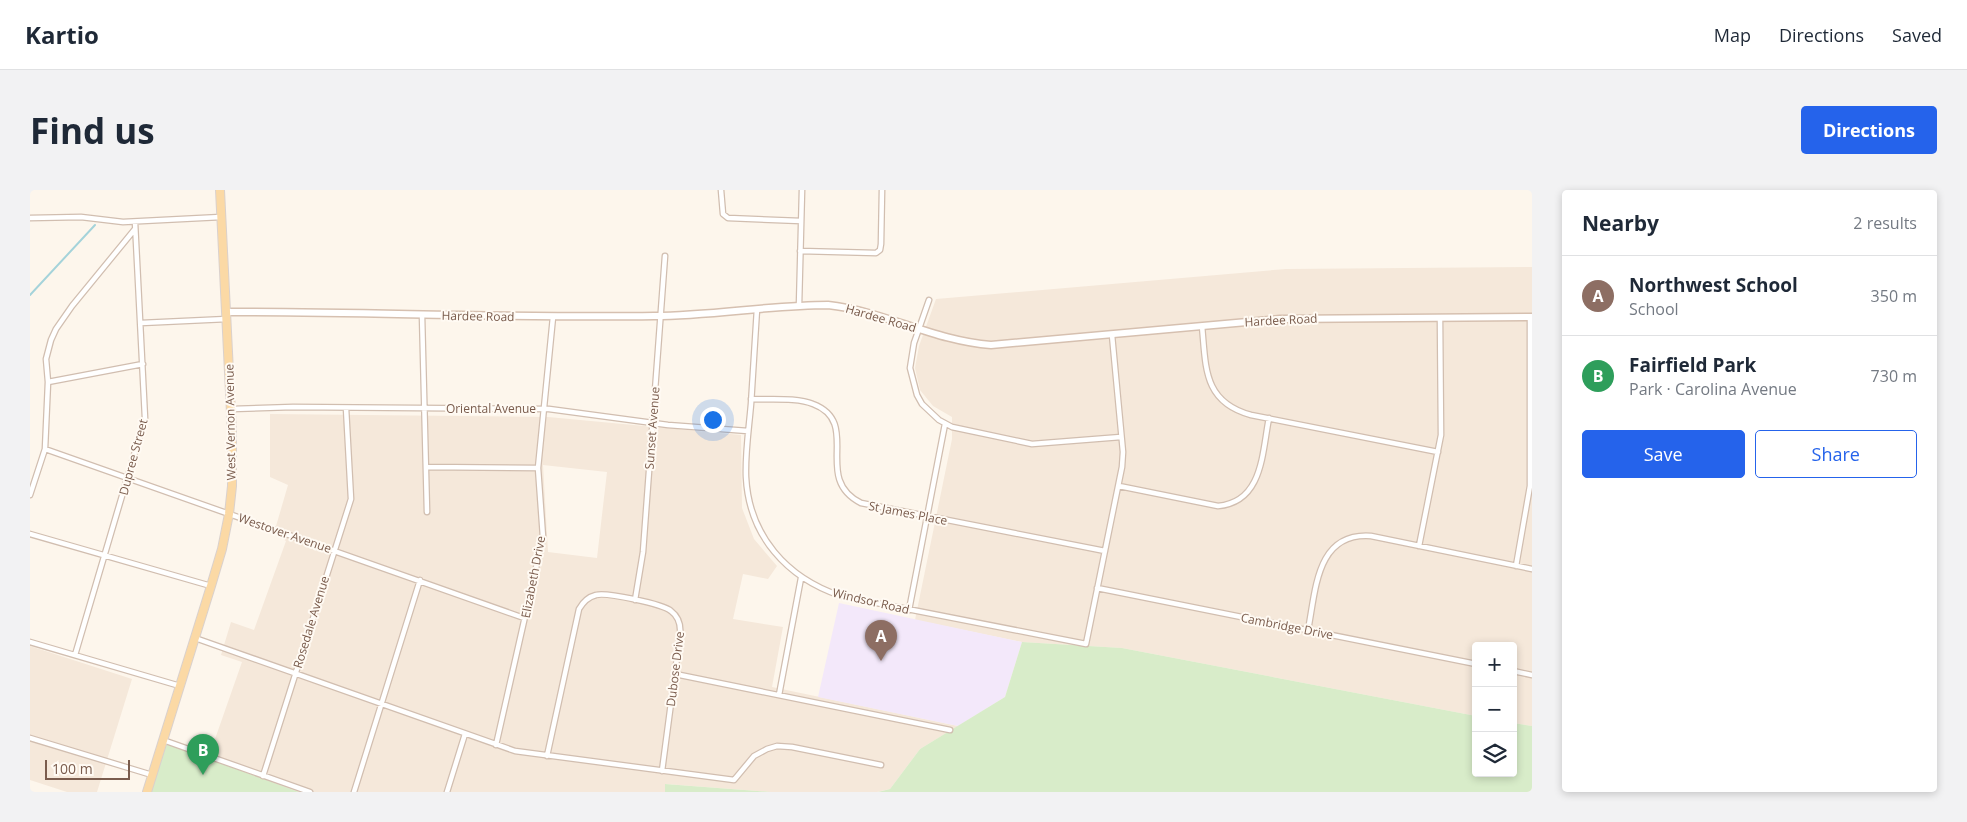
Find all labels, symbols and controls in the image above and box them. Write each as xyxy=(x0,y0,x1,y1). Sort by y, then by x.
text: Kartio xyxy=(25,18,99,51)
text: Map xyxy=(1714,23,1751,47)
text: Directions xyxy=(1779,23,1864,47)
text: Saved xyxy=(1892,23,1942,47)
button: Directions xyxy=(1801,106,1937,154)
text: Find us xyxy=(30,107,155,154)
text: Nearby xyxy=(1582,209,1659,237)
text: 2 results xyxy=(1853,212,1917,234)
text: Northwest School xyxy=(1629,272,1798,298)
text: A xyxy=(1592,285,1604,307)
text: 350 m xyxy=(1871,285,1917,307)
text: School xyxy=(1629,298,1679,320)
street label: Hardee Road xyxy=(844,300,918,336)
street label: Hardee Road xyxy=(441,307,515,325)
street label: Hardee Road xyxy=(1244,310,1318,330)
text: Fairfield Park xyxy=(1629,352,1756,378)
street label: West Vernon Avenue xyxy=(220,363,240,480)
text: B xyxy=(1593,365,1603,387)
text: 730 m xyxy=(1871,365,1917,387)
text: Park · Carolina Avenue xyxy=(1629,378,1797,400)
street label: Sunset Avenue xyxy=(641,386,663,470)
street label: Oriental Avenue xyxy=(446,400,536,417)
your location xyxy=(700,407,726,433)
street label: Dupree Street xyxy=(115,417,151,497)
button: Save xyxy=(1582,430,1745,478)
button: Share xyxy=(1755,430,1917,478)
street label: St James Place xyxy=(867,497,949,529)
street label: Westover Avenue xyxy=(236,509,334,557)
street label: Elizabeth Drive xyxy=(517,534,549,619)
street label: Rosedale Avenue xyxy=(289,573,333,670)
street label: Windsor Road xyxy=(831,584,911,618)
street label: Cambridge Drive xyxy=(1239,609,1335,643)
pin: A xyxy=(865,620,897,661)
street label: Dubose Drive xyxy=(662,630,688,708)
map controls xyxy=(1472,642,1517,777)
button: + xyxy=(1472,642,1517,687)
button: − xyxy=(1472,687,1517,732)
button: layers xyxy=(1472,732,1517,777)
pin: B xyxy=(187,734,219,775)
scale bar xyxy=(45,757,130,780)
text: 100 m xyxy=(52,759,93,778)

